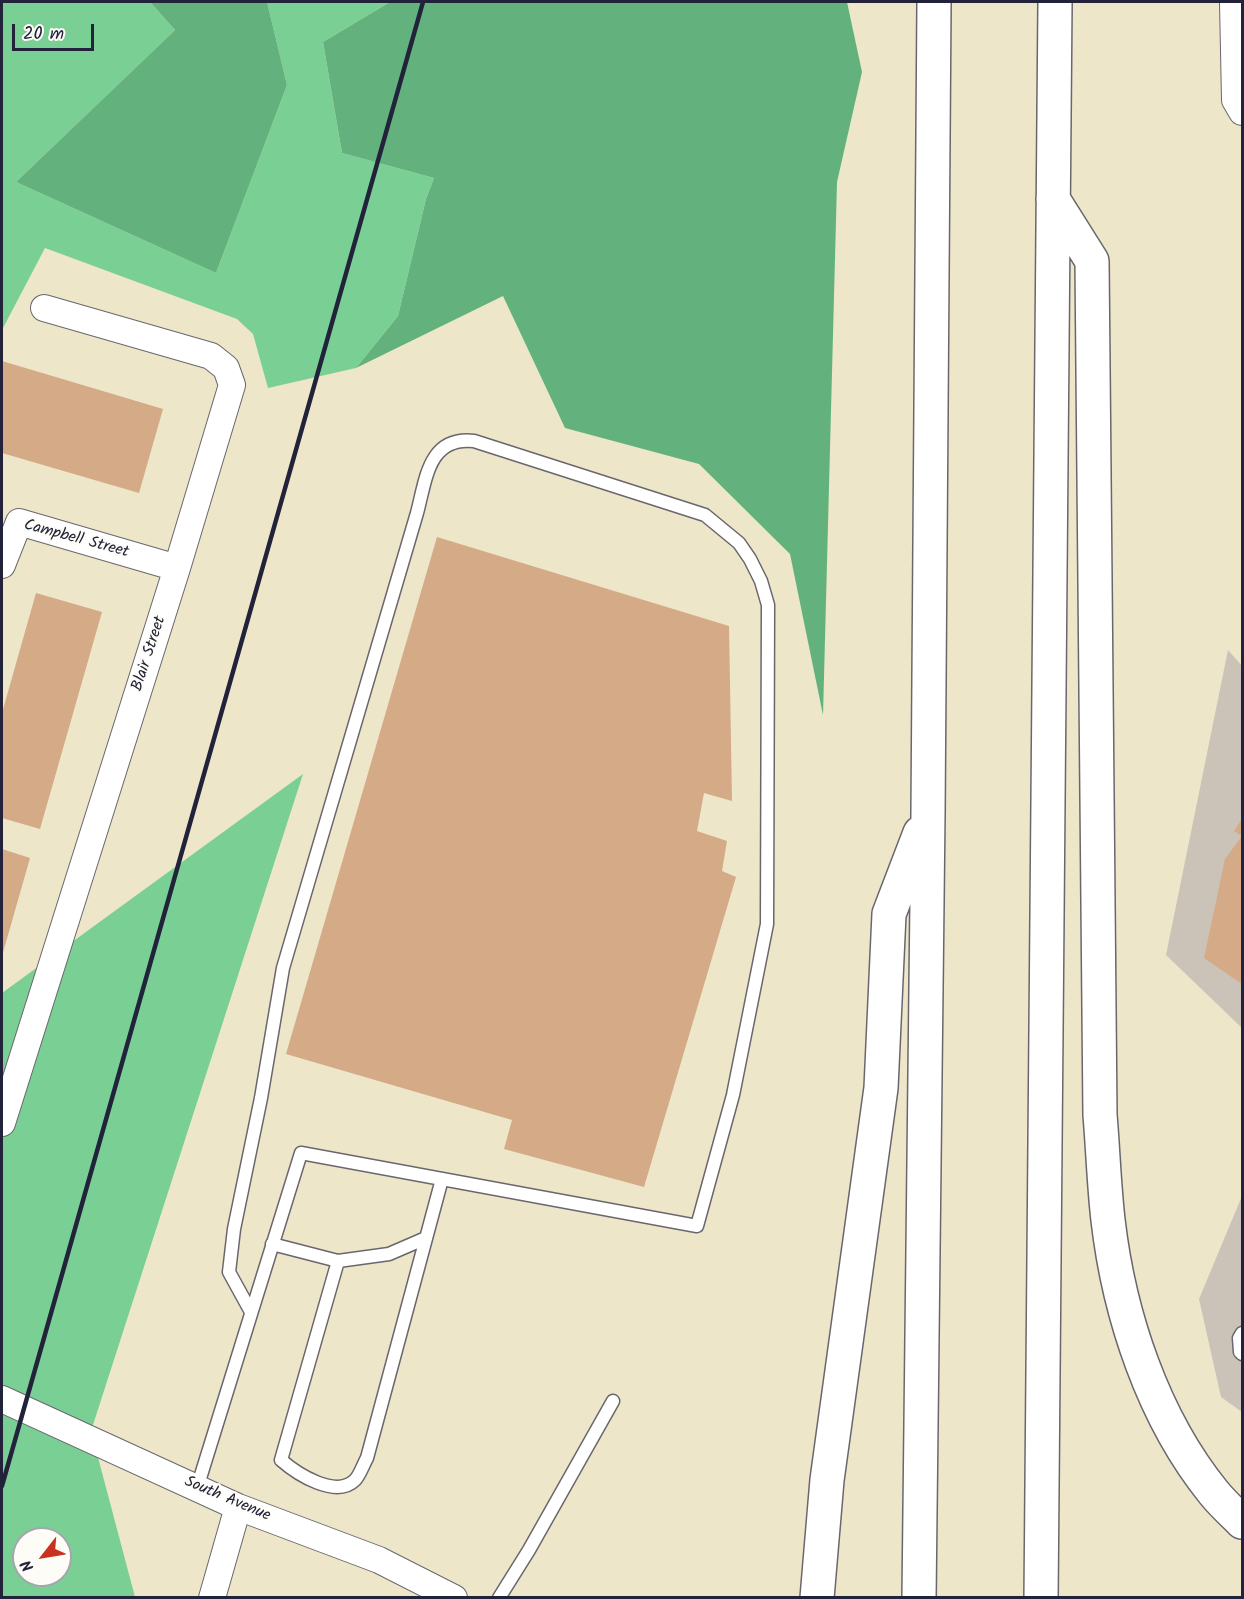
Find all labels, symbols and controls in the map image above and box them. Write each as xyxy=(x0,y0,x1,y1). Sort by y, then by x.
scale bar xyxy=(15,12,98,50)
text: 20 m xyxy=(23,20,64,49)
street label: Campbell Street xyxy=(21,517,131,563)
street label: Blair Street xyxy=(129,614,171,694)
street label: South Avenue xyxy=(181,1473,273,1527)
north arrow xyxy=(12,1527,72,1587)
text: N xyxy=(15,1555,41,1576)

